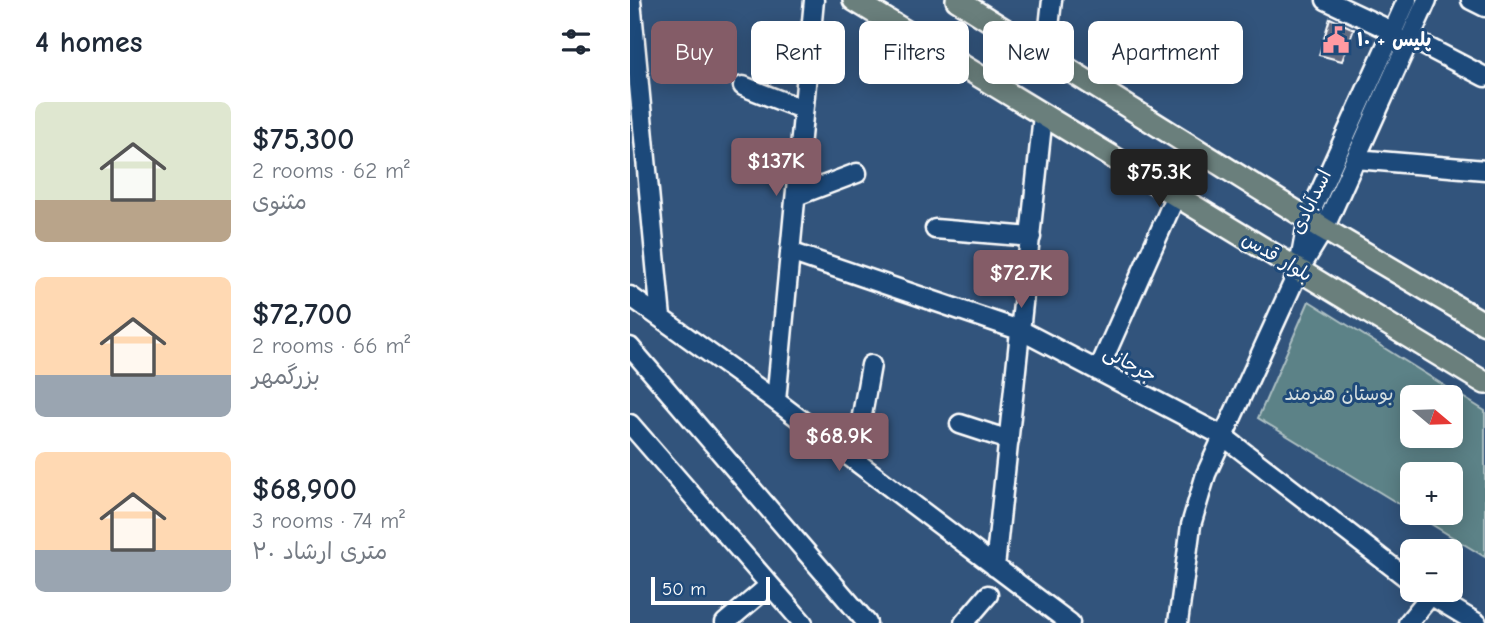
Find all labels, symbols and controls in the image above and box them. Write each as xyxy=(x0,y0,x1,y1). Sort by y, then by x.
chip: Buy xyxy=(651,21,737,84)
chip: Rent xyxy=(751,21,845,84)
chip: Filters xyxy=(859,21,969,84)
chip: New xyxy=(983,21,1074,84)
chip: Apartment xyxy=(1088,21,1243,84)
icon: filters xyxy=(557,23,595,61)
text: 4 homes xyxy=(35,25,142,60)
public building icon: پلیس + ۱۰ xyxy=(1321,25,1351,55)
place label: پلیس + ۱۰ xyxy=(1357,29,1432,52)
text: $75,300 xyxy=(252,122,354,157)
icon: home xyxy=(91,130,175,214)
pin: $137K xyxy=(727,138,825,198)
text: $137K xyxy=(747,147,805,174)
pin: $75.3K xyxy=(1102,150,1216,209)
text: 2 rooms · 62 m² xyxy=(252,157,410,184)
text: $75.3K xyxy=(1127,158,1191,185)
street label: اسدآبادی xyxy=(1286,166,1336,238)
text: مثنوی xyxy=(252,188,307,215)
street label: بلوار قدس xyxy=(1238,228,1316,286)
pin: $72.7K xyxy=(964,250,1078,310)
text: $72.7K xyxy=(989,259,1053,286)
text: $72,700 xyxy=(252,297,352,332)
icon: home xyxy=(91,305,175,389)
text: 2 rooms · 66 m² xyxy=(252,332,410,359)
street label: جرجانی xyxy=(1099,341,1160,388)
text: بزرگمهر xyxy=(252,363,320,390)
park label: بوستان هنرمند xyxy=(1285,383,1393,405)
north arrow xyxy=(1400,385,1463,448)
map controls xyxy=(1400,385,1463,602)
pin: $68.9K xyxy=(782,414,896,473)
text: $68.9K xyxy=(806,422,872,449)
button: + xyxy=(1400,462,1463,525)
text: $68,900 xyxy=(252,472,357,507)
icon: home xyxy=(91,480,175,564)
text: 3 rooms · 74 m² xyxy=(252,507,405,534)
text: ۲۰ متری ارشاد xyxy=(252,538,387,565)
button: − xyxy=(1400,539,1463,602)
scale bar xyxy=(651,574,770,606)
text: 50 m xyxy=(662,578,706,600)

